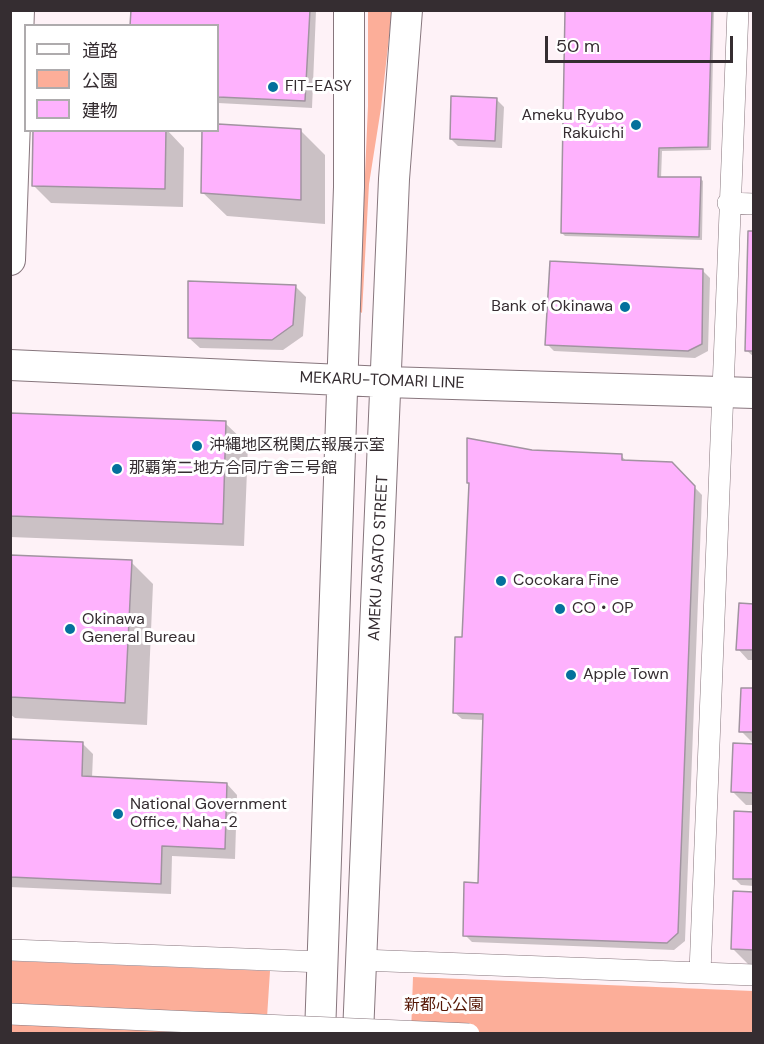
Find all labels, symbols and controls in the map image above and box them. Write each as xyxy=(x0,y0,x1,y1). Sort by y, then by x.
legend xyxy=(24,24,219,132)
scale bar xyxy=(548,24,736,62)
text: 50 m xyxy=(556,34,600,58)
text: 道路 xyxy=(82,39,118,63)
text: 公園 xyxy=(82,69,118,93)
place label: FIT-EASY xyxy=(285,77,352,97)
marker: FIT-EASY xyxy=(266,80,280,94)
text: 建物 xyxy=(82,99,118,123)
place label: Ameku Ryubo Rakuichi xyxy=(521,106,624,144)
marker: Ameku Ryubo Rakuichi xyxy=(629,118,643,132)
place label: Bank of Okinawa xyxy=(491,297,613,317)
marker: Bank of Okinawa xyxy=(618,300,632,314)
street label: MEKARU-TOMARI LINE xyxy=(299,369,465,393)
place label: 沖縄地区税関広報展示室 xyxy=(209,436,385,456)
marker: 沖縄地区税関広報展示室 xyxy=(190,439,204,453)
place label: 那覇第二地方合同庁舎三号館 xyxy=(129,459,337,479)
marker: 那覇第二地方合同庁舎三号館 xyxy=(110,462,124,476)
street label: AMEKU ASATO STREET xyxy=(365,475,393,641)
place label: Cocokara Fine xyxy=(513,571,619,591)
marker: Cocokara Fine xyxy=(494,574,508,588)
place label: CO・OP xyxy=(572,599,634,619)
marker: CO・OP xyxy=(553,602,567,616)
place label: Okinawa General Bureau xyxy=(82,610,195,648)
marker: Okinawa General Bureau xyxy=(63,622,77,636)
place label: Apple Town xyxy=(583,665,669,685)
marker: Apple Town xyxy=(564,668,578,682)
place label: National Government Office, Naha-2 xyxy=(130,795,287,833)
marker: National Government Office, Naha-2 xyxy=(111,807,125,821)
park label: 新都心公園 xyxy=(404,996,484,1016)

